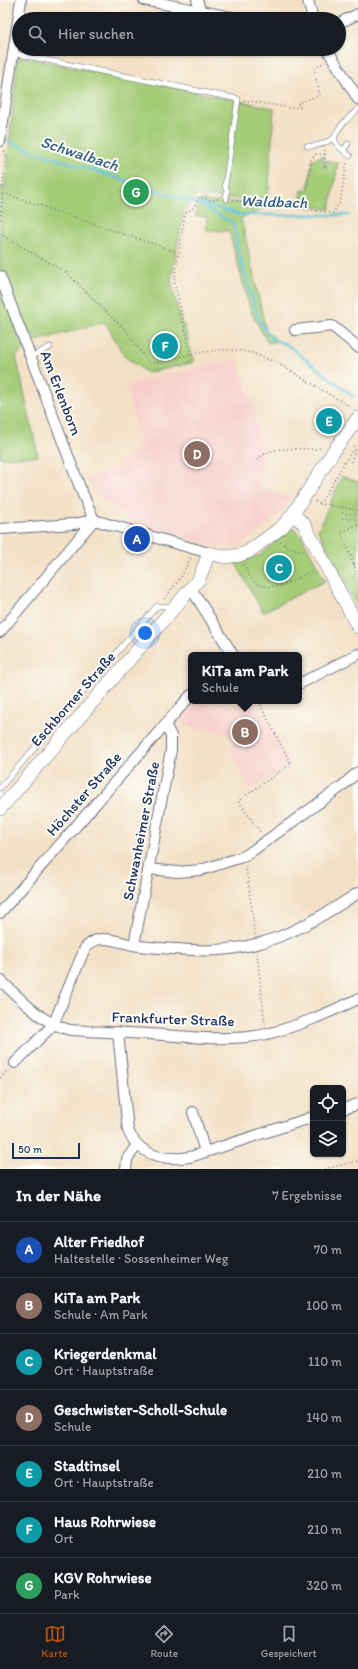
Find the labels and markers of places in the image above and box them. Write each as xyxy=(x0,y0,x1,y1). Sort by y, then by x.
pin: G xyxy=(123,177,149,207)
pin: F xyxy=(152,331,178,361)
pin: E xyxy=(316,406,342,436)
pin: D xyxy=(184,439,210,469)
pin: A xyxy=(124,524,150,554)
pin: C xyxy=(266,553,292,583)
pin: B xyxy=(232,717,258,747)

